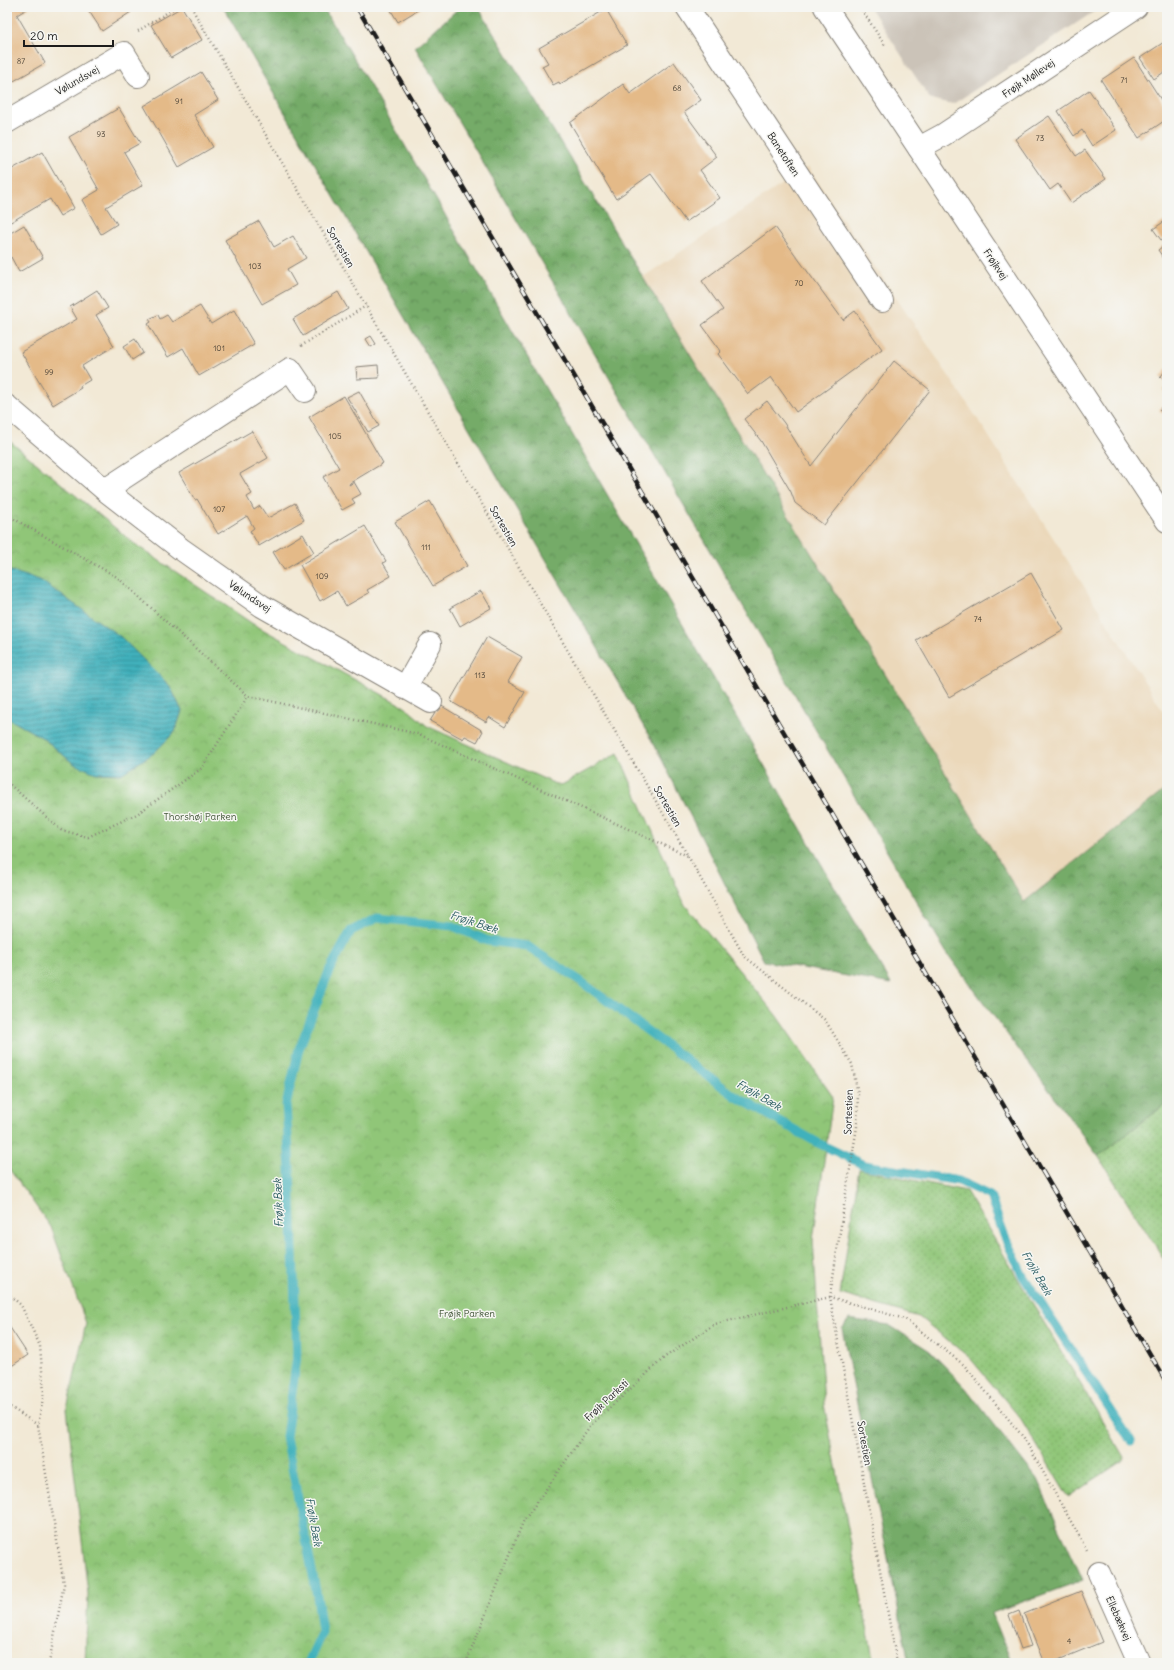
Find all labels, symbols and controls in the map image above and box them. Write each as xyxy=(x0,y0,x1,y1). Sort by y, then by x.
scale bar xyxy=(24,22,113,48)
text: 20 m xyxy=(30,28,58,43)
house number: 87 xyxy=(17,56,25,66)
street label: Frøjk Møllevej xyxy=(1000,56,1057,101)
street label: Vølundsvej xyxy=(53,63,101,98)
house number: 71 xyxy=(1120,75,1128,85)
house number: 68 xyxy=(672,83,682,93)
house number: 91 xyxy=(175,96,183,106)
house number: 93 xyxy=(96,129,106,139)
street label: Banetoften xyxy=(764,130,803,179)
house number: 73 xyxy=(1036,133,1045,143)
street label: Sortestien xyxy=(324,224,358,270)
street label: Frøjkvej xyxy=(981,246,1011,282)
house number: 103 xyxy=(249,261,262,271)
house number: 70 xyxy=(794,278,804,288)
house number: 101 xyxy=(213,343,225,353)
house number: 99 xyxy=(44,367,54,377)
house number: 105 xyxy=(328,431,342,441)
street label: Sortestien xyxy=(487,503,521,549)
house number: 107 xyxy=(213,504,225,514)
house number: 111 xyxy=(421,542,431,552)
house number: 109 xyxy=(315,571,329,581)
street label: Vølundsvej xyxy=(226,578,273,615)
house number: 74 xyxy=(974,614,983,624)
house number: 113 xyxy=(475,670,486,680)
street label: Sortestien xyxy=(651,783,685,829)
park label: Thorshøj Parken xyxy=(163,810,237,823)
water label: Frøjk Bæk xyxy=(449,908,501,937)
water label: Frøjk Bæk xyxy=(734,1077,785,1114)
street label: Sortestien xyxy=(841,1089,856,1135)
water label: Frøjk Bæk xyxy=(270,1177,286,1228)
water label: Frøjk Bæk xyxy=(1019,1248,1056,1299)
park label: Frøjk Parken xyxy=(439,1307,495,1320)
street label: Frøjk Parksti xyxy=(582,1377,631,1424)
street label: Sortestien xyxy=(854,1420,875,1467)
water label: Frøjk Bæk xyxy=(303,1497,325,1549)
street label: Ellebækvej xyxy=(1103,1594,1134,1642)
house number: 4 xyxy=(1067,1636,1072,1646)

